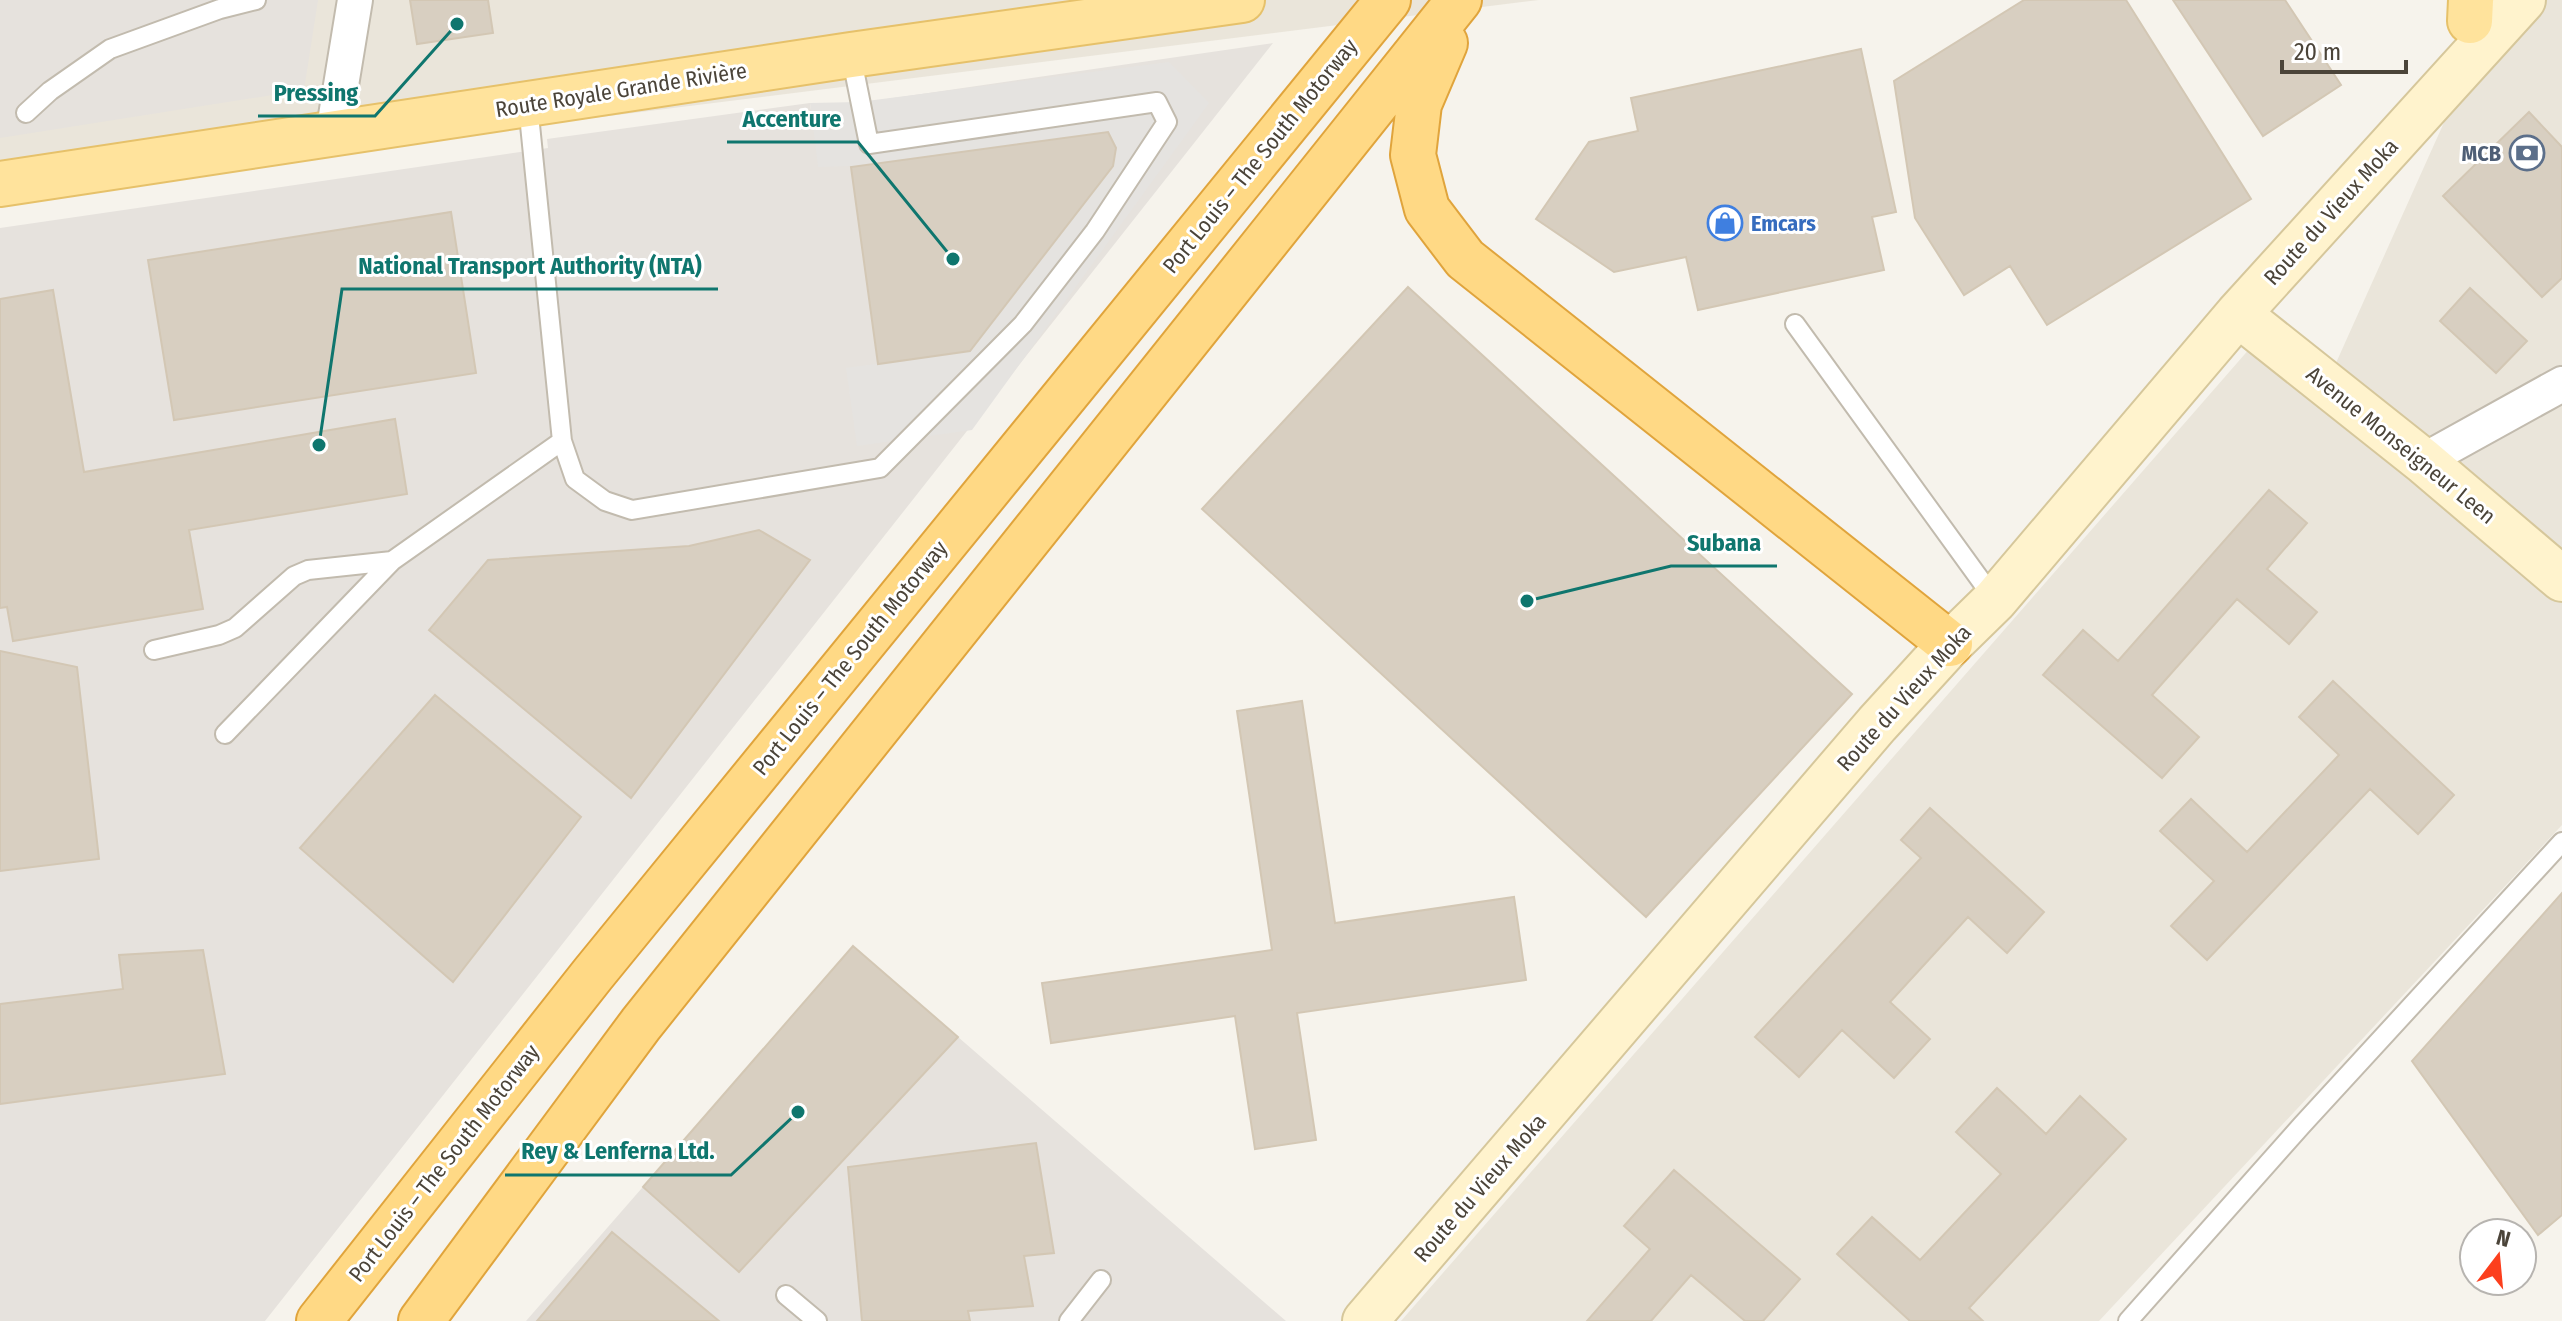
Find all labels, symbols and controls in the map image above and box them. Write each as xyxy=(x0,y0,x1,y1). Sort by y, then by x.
scale bar xyxy=(2282,24,2406,74)
street label: Port Louis – The South Motorway xyxy=(1157,33,1363,279)
text: 20 m xyxy=(2294,38,2341,66)
street label: Route Royale Grande Rivière xyxy=(493,57,749,123)
callout: Pressing xyxy=(258,68,375,116)
text: Pressing xyxy=(274,79,358,107)
callout: Accenture xyxy=(727,94,858,142)
text: Accenture xyxy=(742,105,841,133)
street label: Route du Vieux Moka xyxy=(2258,133,2404,291)
bank icon: MCB xyxy=(2508,134,2546,172)
place label: MCB xyxy=(2462,140,2501,167)
shop icon: Emcars xyxy=(1706,204,1744,242)
place label: Emcars xyxy=(1751,210,1816,237)
callout: National Transport Authority (NTA) xyxy=(342,241,718,289)
text: National Transport Authority (NTA) xyxy=(358,252,702,280)
street label: Avenue Monseigneur Leen xyxy=(2301,360,2501,530)
callout: Subana xyxy=(1671,518,1777,566)
text: Subana xyxy=(1687,529,1761,557)
street label: Port Louis – The South Motorway xyxy=(747,535,953,781)
street label: Route du Vieux Moka xyxy=(1831,619,1977,777)
street label: Port Louis – The South Motorway xyxy=(343,1039,545,1287)
street label: Route du Vieux Moka xyxy=(1408,1108,1552,1268)
callout: Rey & Lenferna Ltd. xyxy=(505,1127,731,1175)
text: Rey & Lenferna Ltd. xyxy=(521,1137,715,1165)
north arrow xyxy=(2458,1217,2538,1297)
text: N xyxy=(2493,1223,2513,1253)

